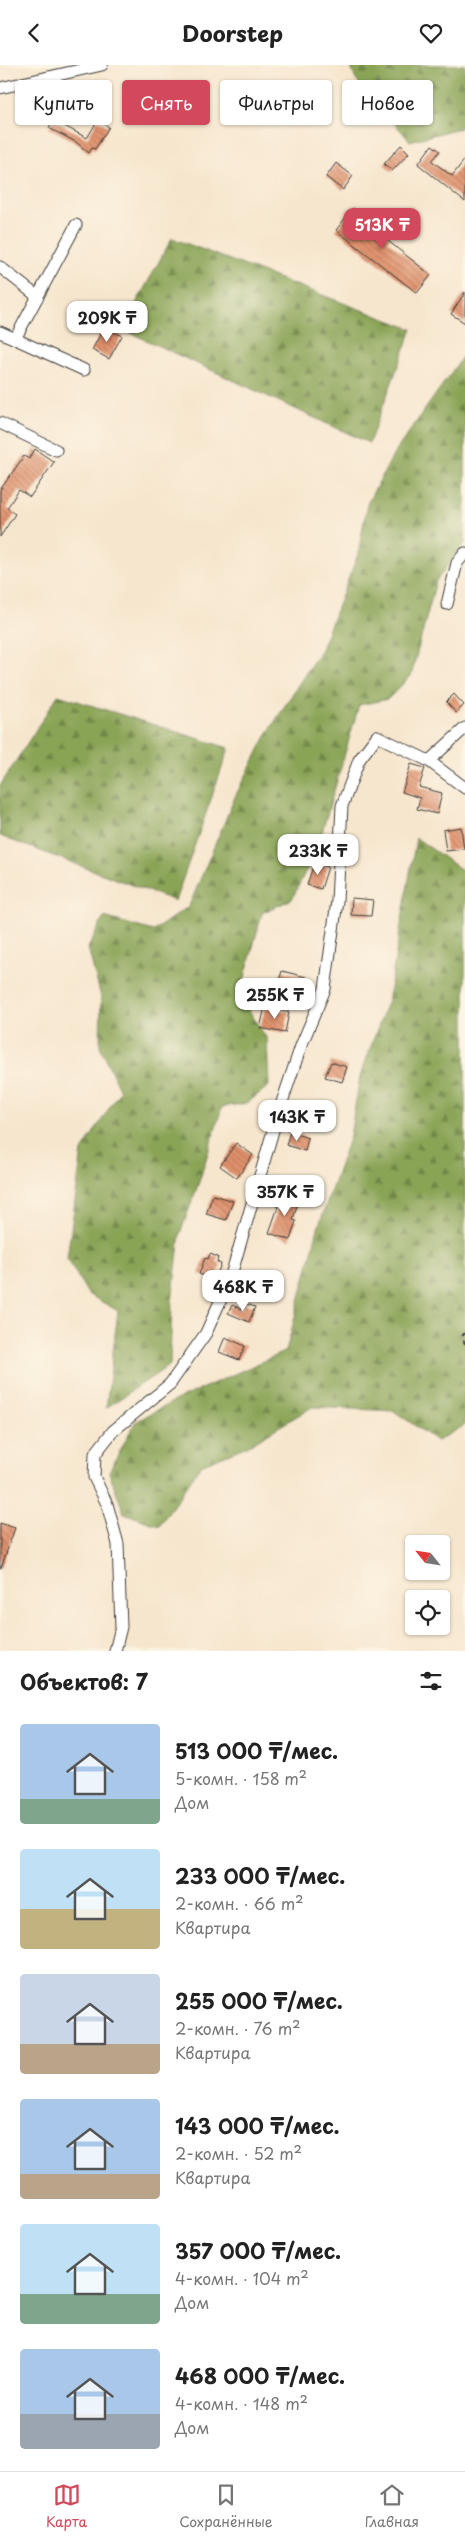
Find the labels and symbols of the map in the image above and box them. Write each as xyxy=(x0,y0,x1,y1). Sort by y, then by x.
pin: 513K ₸ xyxy=(341,207,423,250)
pin: 209K ₸ xyxy=(66,301,148,343)
pin: 233K ₸ xyxy=(277,833,359,876)
pin: 255K ₸ xyxy=(234,977,316,1020)
pin: 143K ₸ xyxy=(256,1099,338,1142)
pin: 357K ₸ xyxy=(244,1175,326,1217)
pin: 468K ₸ xyxy=(202,1269,284,1312)
north arrow xyxy=(405,1535,450,1580)

